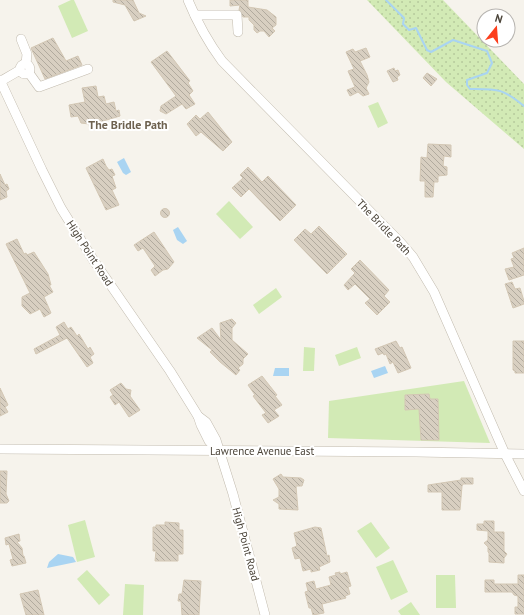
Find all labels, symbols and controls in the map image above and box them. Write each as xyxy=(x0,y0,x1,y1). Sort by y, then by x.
north arrow xyxy=(476,8,516,48)
text: N xyxy=(493,11,504,26)
district label: The Bridle Path xyxy=(88,117,168,132)
street label: The Bridle Path xyxy=(354,196,414,258)
street label: High Point Road xyxy=(63,217,117,289)
street label: Lawrence Avenue East xyxy=(210,444,314,458)
street label: High Point Road xyxy=(229,506,263,582)

